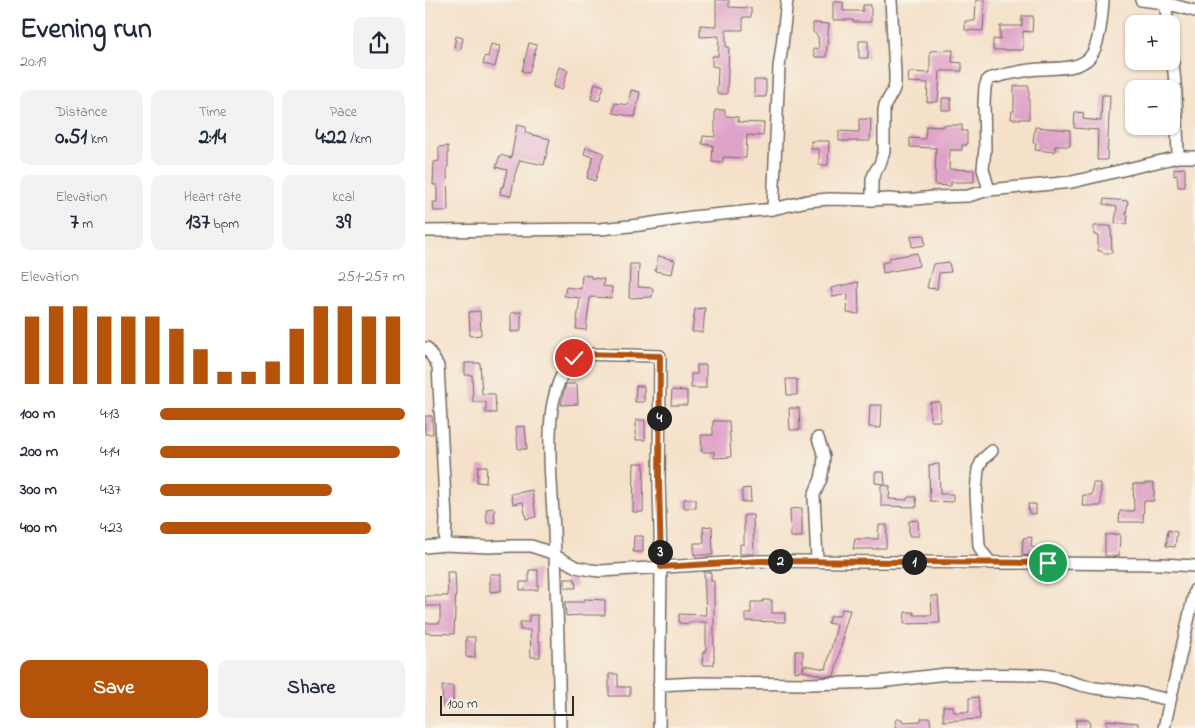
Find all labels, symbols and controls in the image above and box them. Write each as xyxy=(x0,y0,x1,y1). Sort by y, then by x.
text: Evening run xyxy=(20,10,152,51)
map controls xyxy=(1125,15,1180,135)
button: + xyxy=(1125,15,1180,70)
button: share xyxy=(353,17,405,69)
text: 20:19 xyxy=(20,50,46,74)
button: − xyxy=(1125,80,1180,135)
text: Distance xyxy=(56,102,107,123)
text: Time xyxy=(199,102,226,123)
text: Pace xyxy=(330,102,357,123)
text: 0.51 xyxy=(55,123,87,153)
text: 2:14 xyxy=(199,123,226,153)
text: 4:22 xyxy=(315,123,347,153)
text: km xyxy=(87,129,108,150)
text: /km xyxy=(347,129,372,150)
text: Elevation xyxy=(56,187,107,208)
text: Heart rate xyxy=(184,187,241,208)
text: kcal xyxy=(332,187,355,208)
text: 7 xyxy=(70,208,79,238)
text: 137 xyxy=(186,208,210,238)
text: 39 xyxy=(336,208,351,238)
text: m xyxy=(79,214,93,235)
text: bpm xyxy=(210,214,239,235)
text: Elevation xyxy=(20,265,79,289)
text: 251–257 m xyxy=(338,265,405,289)
pin xyxy=(553,337,595,379)
icon: check xyxy=(560,344,588,372)
text: 100 m xyxy=(20,402,55,426)
text: 4:13 xyxy=(100,402,120,426)
pin: 4 xyxy=(647,406,671,430)
text: 4 xyxy=(657,408,662,429)
text: 200 m xyxy=(20,440,58,464)
text: 4:14 xyxy=(100,440,120,464)
text: 300 m xyxy=(20,478,57,502)
text: 4:37 xyxy=(100,478,121,502)
text: 400 m xyxy=(20,516,57,540)
text: 4:23 xyxy=(100,516,123,540)
pin: 3 xyxy=(647,540,673,564)
text: 3 xyxy=(658,542,663,563)
pin xyxy=(1027,542,1069,584)
pin: 2 xyxy=(767,548,793,574)
icon: arrive xyxy=(1034,549,1062,577)
pin: 1 xyxy=(901,550,927,574)
text: 2 xyxy=(777,551,784,572)
text: 1 xyxy=(912,552,917,573)
button: Save xyxy=(20,660,208,718)
button: Share xyxy=(218,660,405,718)
scale bar xyxy=(440,693,574,716)
text: 100 m xyxy=(447,694,478,715)

